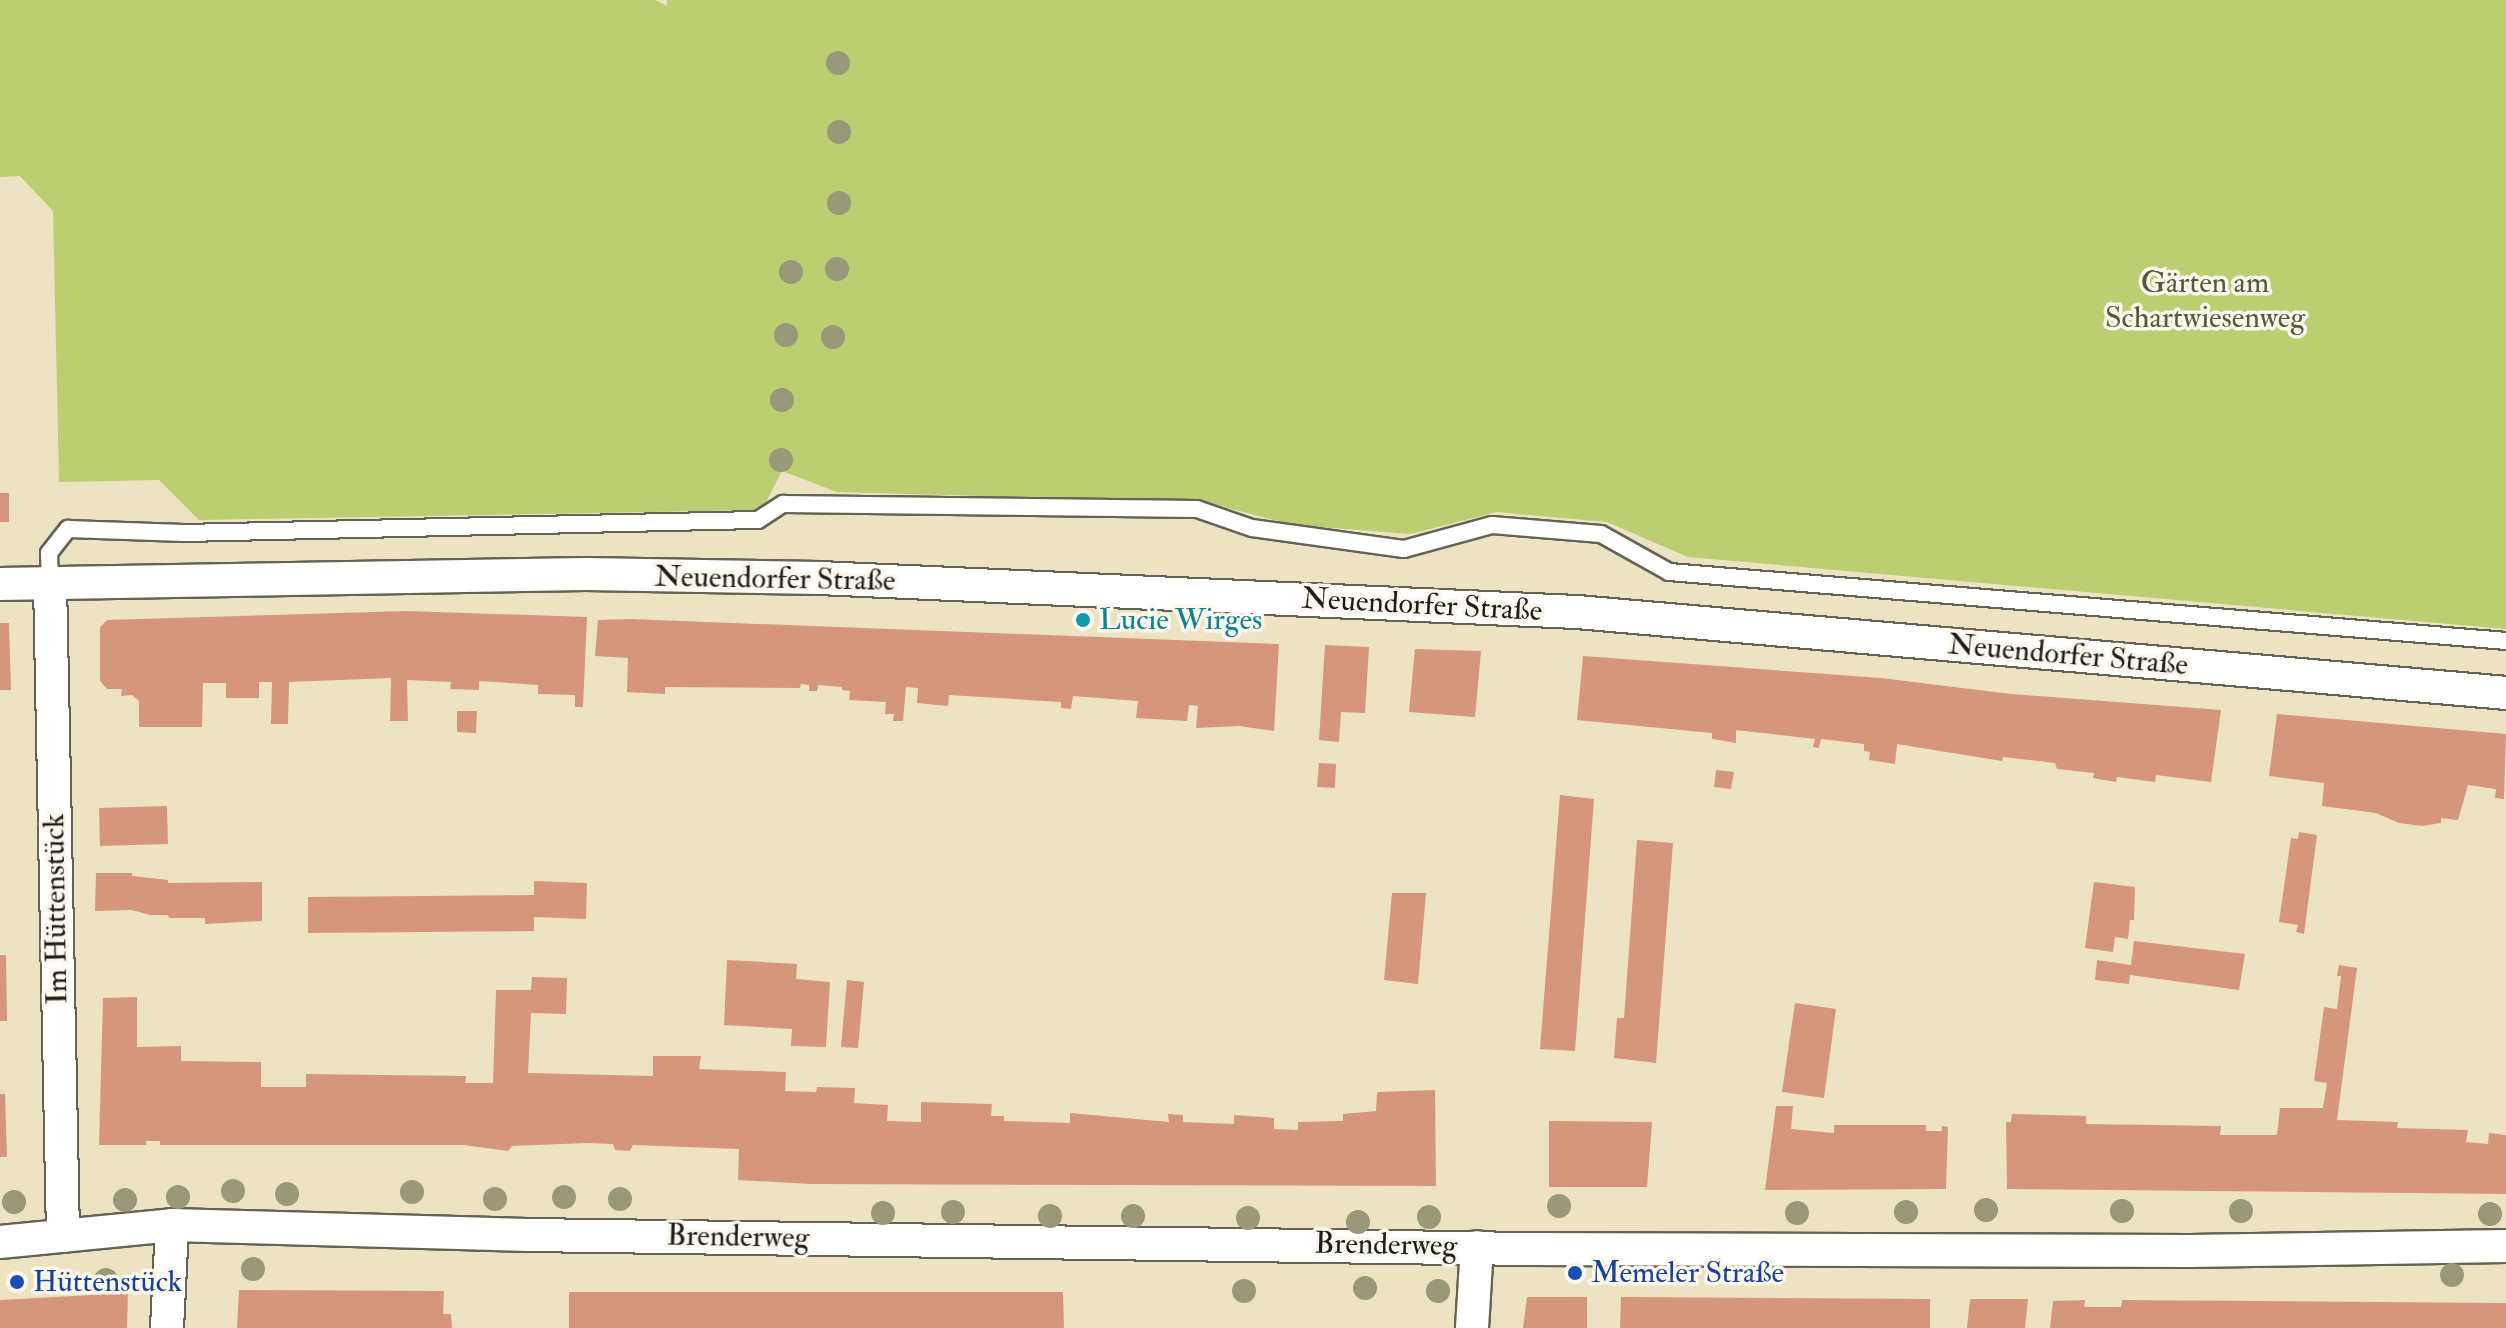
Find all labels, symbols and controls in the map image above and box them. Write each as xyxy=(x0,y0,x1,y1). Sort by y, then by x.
park label: Gärten am Schartwiesenweg xyxy=(2105,265,2305,336)
street label: Neuendorfer Straße xyxy=(654,559,896,599)
street label: Neuendorfer Straße xyxy=(1301,581,1543,629)
place label: Lucie Wirges xyxy=(1099,602,1262,638)
marker: Lucie Wirges xyxy=(1074,611,1092,629)
street label: Neuendorfer Straße xyxy=(1946,627,2190,683)
street label: Im Hüttenstück xyxy=(36,813,76,1005)
street label: Brenderweg xyxy=(666,1218,810,1256)
street label: Brenderweg xyxy=(1314,1226,1458,1264)
place label: Memeler Straße xyxy=(1591,1255,1784,1291)
place label: Hüttenstück xyxy=(33,1264,182,1300)
marker: Memeler Straße xyxy=(1566,1264,1584,1282)
marker: Hüttenstück xyxy=(8,1273,26,1291)

